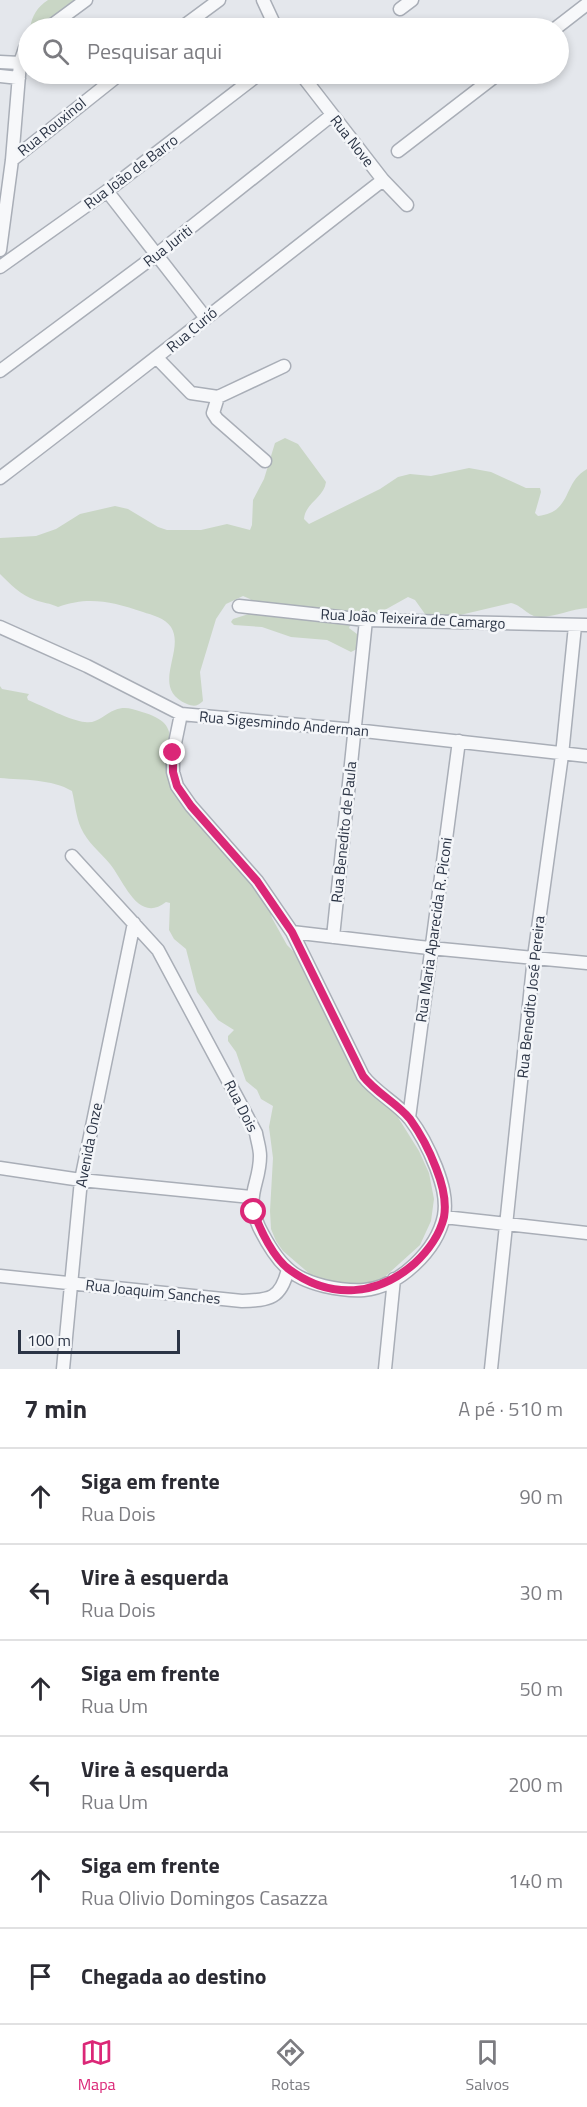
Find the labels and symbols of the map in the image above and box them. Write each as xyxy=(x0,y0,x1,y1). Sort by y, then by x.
street label: Rua Rouxinol xyxy=(12,92,91,162)
street label: Rua Nove xyxy=(325,110,380,172)
street label: Rua João de Barro xyxy=(79,128,183,215)
street label: Rua Juriti xyxy=(138,219,197,272)
street label: Rua Curió xyxy=(161,301,222,358)
street label: Rua João Teixeira de Camargo xyxy=(320,602,506,635)
street label: Rua Sigesmindo Anderman xyxy=(198,705,370,742)
route end xyxy=(159,739,185,765)
street label: Rua Benedito de Paula xyxy=(325,760,362,904)
street label: Rua Maria Aparecida R. Piconi xyxy=(409,836,458,1024)
street label: Rua Benedito José Pereira xyxy=(511,914,551,1079)
street label: Rua Dois xyxy=(219,1076,264,1136)
street label: Avenida Onze xyxy=(69,1101,108,1189)
route start xyxy=(240,1198,266,1224)
street label: Rua Joaquim Sanches xyxy=(84,1273,222,1310)
scale bar xyxy=(18,1327,180,1354)

